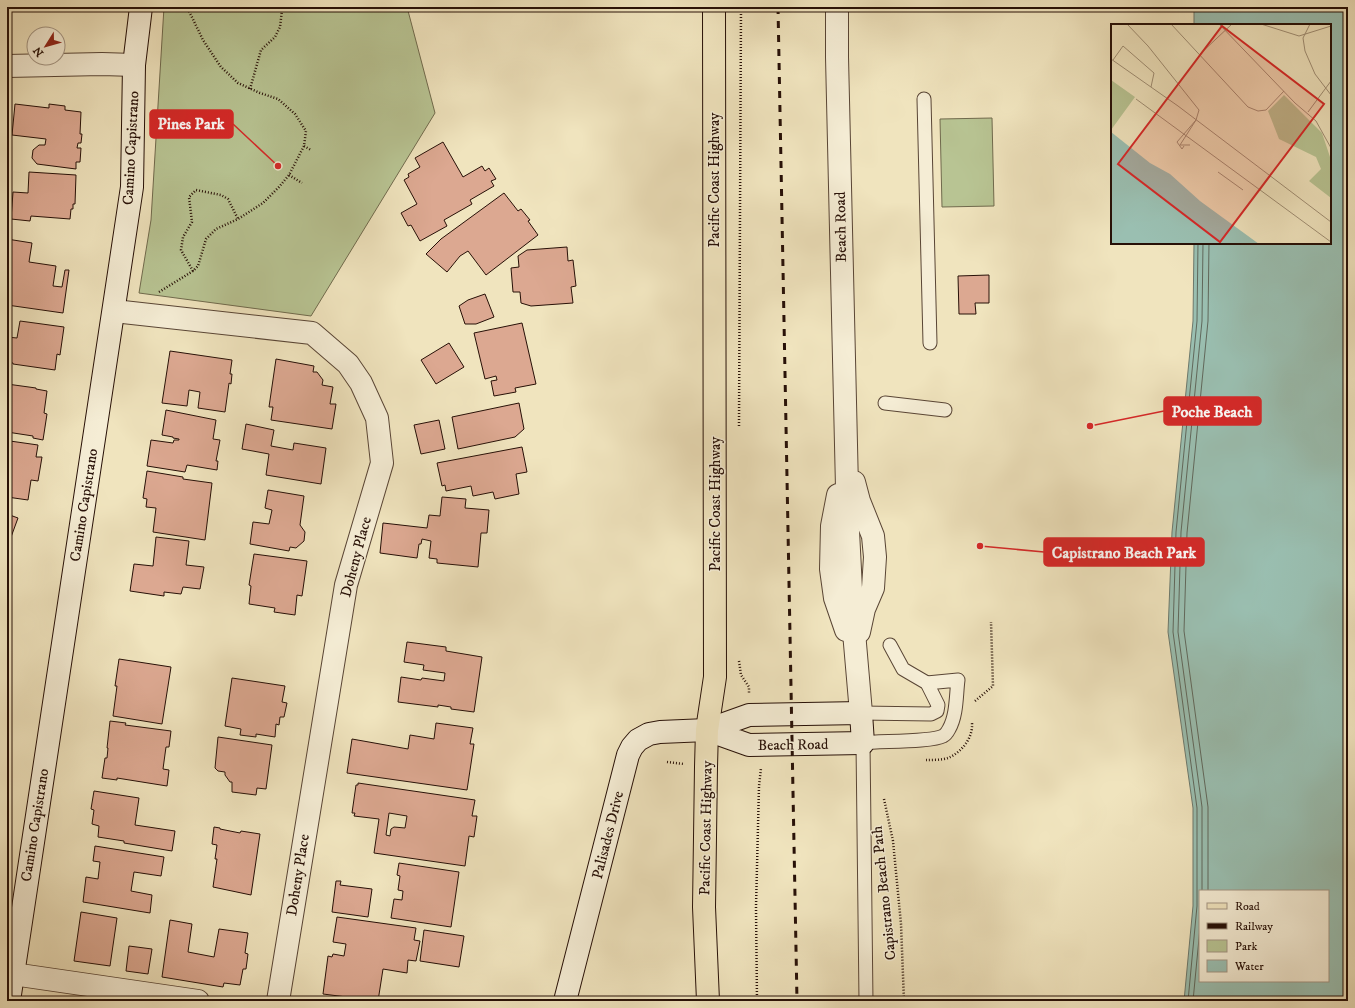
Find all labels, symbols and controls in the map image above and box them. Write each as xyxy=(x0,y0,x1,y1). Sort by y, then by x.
inset map xyxy=(1111,24,1331,244)
north arrow xyxy=(26,26,66,66)
text: N xyxy=(31,44,47,59)
street label: Camino Capistrano xyxy=(119,90,143,206)
callout: Pines Park xyxy=(150,110,233,138)
street label: Pacific Coast Highway xyxy=(705,112,724,247)
text: Pines Park xyxy=(157,114,226,134)
street label: Beach Road xyxy=(831,191,851,263)
callout: Poche Beach xyxy=(1164,397,1261,425)
text: Poche Beach xyxy=(1172,402,1253,422)
street label: Pacific Coast Highway xyxy=(706,436,725,571)
street label: Camino Capistrano xyxy=(66,447,102,563)
street label: Doheny Place xyxy=(336,515,376,599)
callout: Capistrano Beach Park xyxy=(1044,538,1204,566)
text: Capistrano Beach Park xyxy=(1052,543,1197,563)
street label: Beach Road xyxy=(757,735,829,755)
street label: Pacific Coast Highway xyxy=(695,760,717,896)
street label: Camino Capistrano xyxy=(17,767,53,883)
street label: Palisades Drive xyxy=(588,789,628,881)
street label: Capistrano Beach Path xyxy=(867,825,901,961)
street label: Doheny Place xyxy=(282,833,314,917)
legend xyxy=(1199,890,1329,982)
text: Road xyxy=(1235,899,1260,914)
text: Railway xyxy=(1235,919,1273,934)
text: Park xyxy=(1235,939,1257,954)
text: Water xyxy=(1234,959,1264,974)

